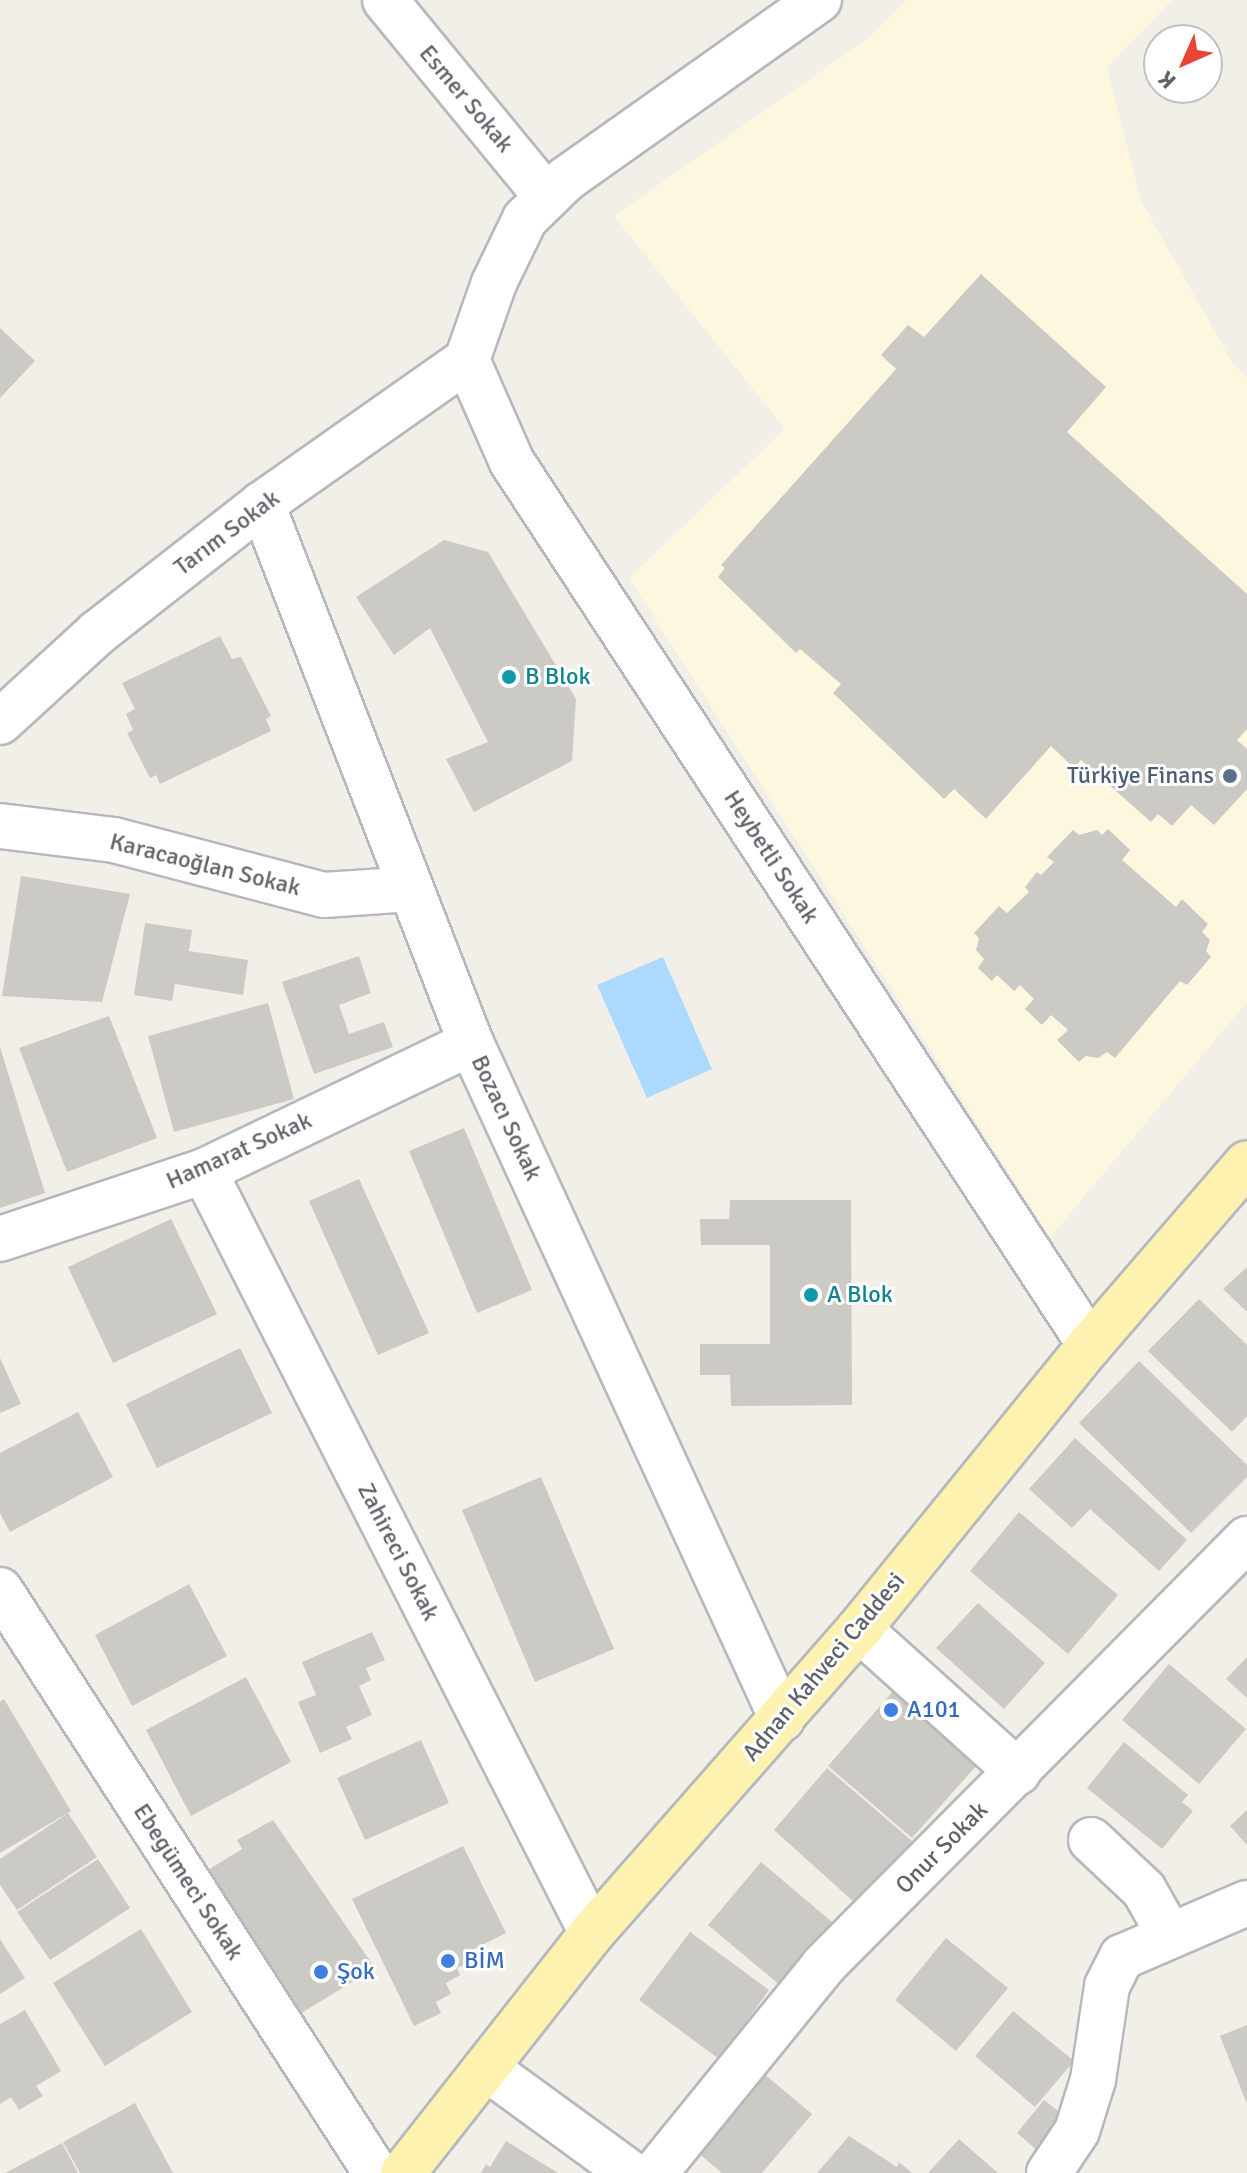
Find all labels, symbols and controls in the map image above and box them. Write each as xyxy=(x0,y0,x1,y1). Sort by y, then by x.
north arrow xyxy=(1143,24,1223,104)
street label: Esmer Sokak xyxy=(413,39,519,159)
text: K xyxy=(1153,66,1181,94)
street label: Tarım Sokak xyxy=(169,484,285,582)
place label: B Blok xyxy=(525,663,591,691)
marker: B Blok xyxy=(500,668,518,686)
place label: Türkiye Finans xyxy=(1067,762,1214,790)
marker: Türkiye Finans xyxy=(1221,767,1239,785)
street label: Heybetli Sokak xyxy=(717,785,825,929)
street label: Karacaoğlan Sokak xyxy=(107,827,303,903)
street label: Bozacı Sokak xyxy=(464,1051,548,1185)
street label: Hamarat Sokak xyxy=(162,1106,316,1196)
place label: A Blok xyxy=(827,1281,893,1309)
marker: A Blok xyxy=(802,1286,820,1304)
street label: Zahireci Sokak xyxy=(351,1478,445,1626)
street label: Adnan Kahveci Caddesi xyxy=(737,1567,911,1767)
place label: A101 xyxy=(907,1696,961,1724)
marker: A101 xyxy=(882,1701,900,1719)
street label: Onur Sokak xyxy=(890,1796,994,1900)
street label: Ebegümeci Sokak xyxy=(127,1798,249,1966)
place label: BİM xyxy=(464,1947,505,1975)
marker: BİM xyxy=(439,1952,457,1970)
place label: Şok xyxy=(337,1958,375,1986)
marker: Şok xyxy=(312,1963,330,1981)

